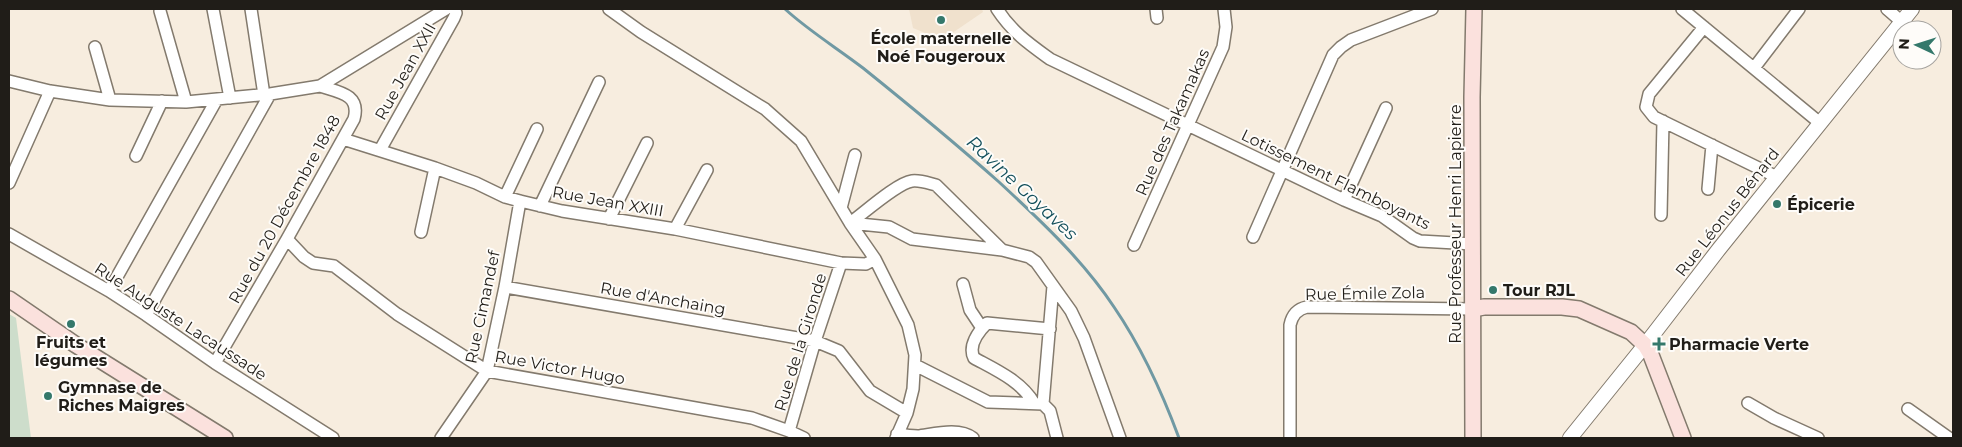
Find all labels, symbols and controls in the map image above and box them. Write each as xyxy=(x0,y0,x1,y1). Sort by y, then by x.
marker: École maternelle Noé Fougeroux xyxy=(935,14,947,26)
street label: Rue Jean XXII xyxy=(371,19,440,123)
north arrow xyxy=(1892,20,1942,70)
place label: École maternelle Noé Fougeroux xyxy=(870,29,1012,66)
text: N xyxy=(1895,38,1913,50)
street label: Rue des Takamakas xyxy=(1131,46,1214,199)
street label: Rue Professeur Henri Lapierre xyxy=(1446,104,1465,344)
street label: Rue du 20 Décembre 1848 xyxy=(225,112,344,307)
street label: Lotissement Flamboyants xyxy=(1238,125,1434,234)
water label: Ravine Goyaves xyxy=(962,131,1082,245)
street label: Rue Léonus Bénard xyxy=(1671,144,1783,280)
street label: Rue Jean XXIII xyxy=(551,182,665,221)
place label: Épicerie xyxy=(1787,195,1855,214)
marker: Épicerie xyxy=(1771,198,1783,210)
street label: Rue Cimandef xyxy=(461,248,504,365)
street label: Rue Auguste Lacaussade xyxy=(91,259,270,384)
street label: Rue de la Gironde xyxy=(770,271,830,413)
street label: Rue d'Anchaing xyxy=(599,278,727,319)
place label: Tour RJL xyxy=(1503,281,1575,300)
street label: Rue Émile Zola xyxy=(1305,283,1425,304)
marker: Tour RJL xyxy=(1487,284,1499,296)
marker: Fruits et légumes xyxy=(65,318,77,330)
place label: Fruits et légumes xyxy=(35,333,108,370)
place label: Pharmacie Verte xyxy=(1669,335,1809,354)
marker: Pharmacie Verte xyxy=(1653,338,1665,350)
street label: Rue Victor Hugo xyxy=(493,347,627,388)
place label: Gymnase de Riches Maigres xyxy=(58,378,185,415)
marker: Gymnase de Riches Maigres xyxy=(42,390,54,402)

